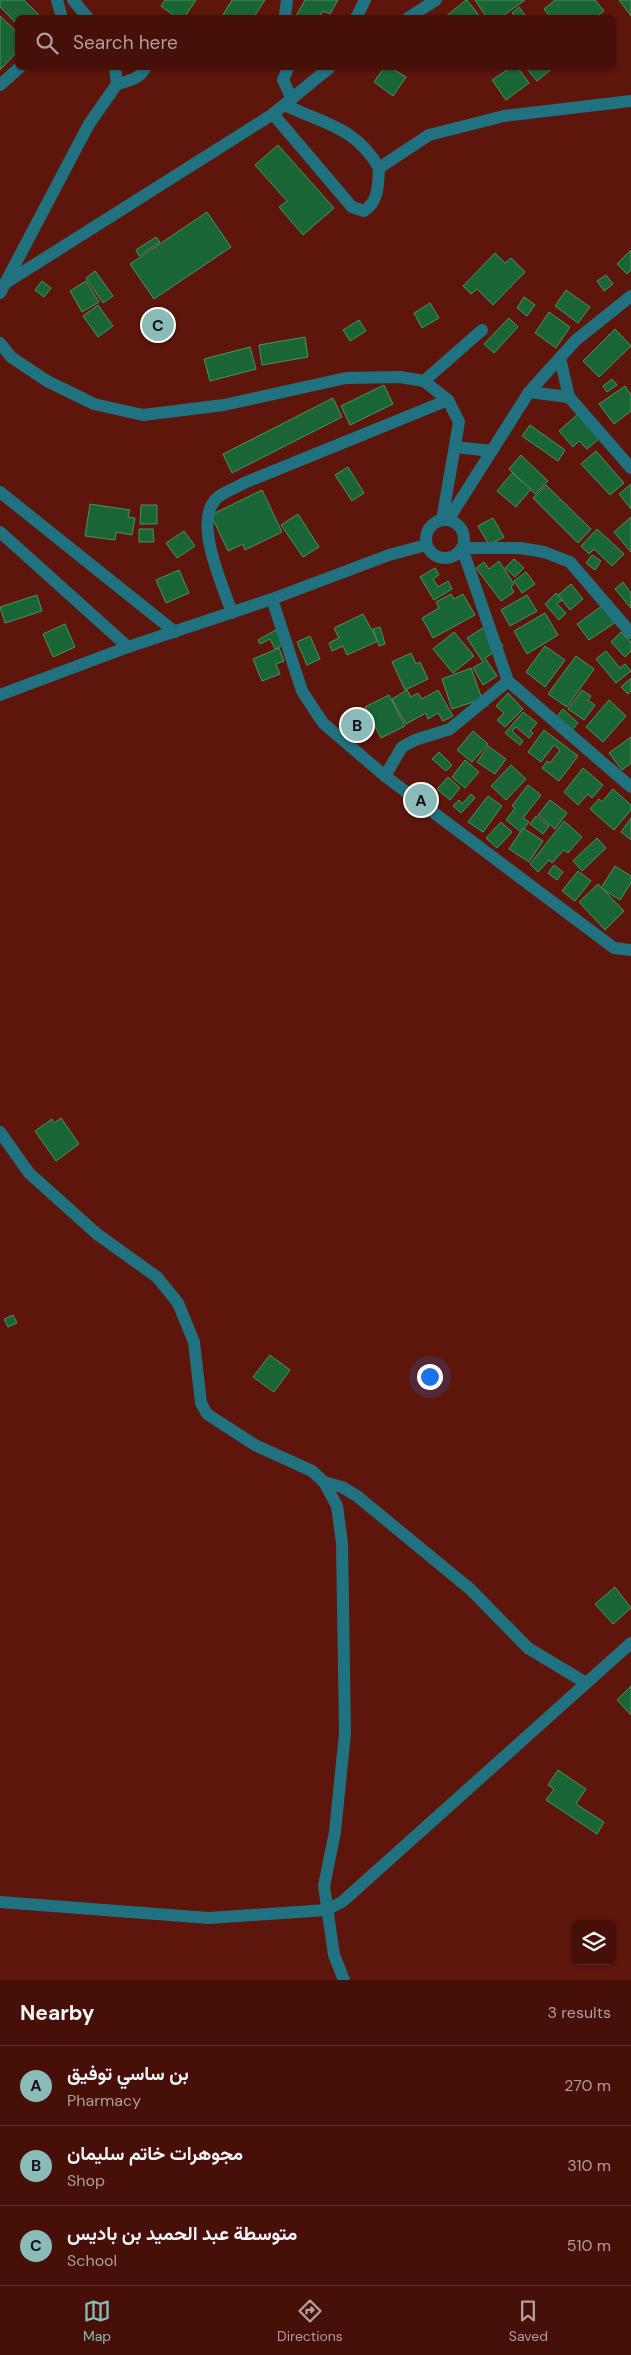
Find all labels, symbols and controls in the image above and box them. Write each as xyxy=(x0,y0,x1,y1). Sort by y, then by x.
search box xyxy=(15,15,616,70)
icon: search xyxy=(33,29,61,57)
text: Search here xyxy=(73,30,178,55)
pin: C xyxy=(142,306,174,344)
pin: B xyxy=(341,706,373,744)
pin: A xyxy=(405,781,437,819)
your location xyxy=(417,1364,443,1390)
map controls xyxy=(571,1920,616,1965)
button: layers xyxy=(571,1920,616,1965)
text: Nearby xyxy=(20,1999,94,2027)
text: 3 results xyxy=(548,2002,611,2023)
text: بن ساسي توفيق xyxy=(67,2061,189,2086)
text: A xyxy=(30,2075,42,2096)
text: 270 m xyxy=(564,2075,611,2096)
text: Pharmacy xyxy=(67,2090,141,2111)
text: مجوهرات خاتم سليمان xyxy=(67,2141,243,2166)
text: B xyxy=(31,2155,41,2176)
text: 310 m xyxy=(567,2155,611,2176)
text: Shop xyxy=(67,2170,105,2191)
text: متوسطة عبد الحميد بن باديس xyxy=(67,2221,297,2246)
text: C xyxy=(30,2235,42,2256)
text: 510 m xyxy=(567,2235,611,2256)
text: School xyxy=(67,2250,117,2271)
tab: Map xyxy=(83,2297,111,2345)
tab: Directions xyxy=(277,2297,343,2345)
tab: Saved xyxy=(509,2297,548,2345)

